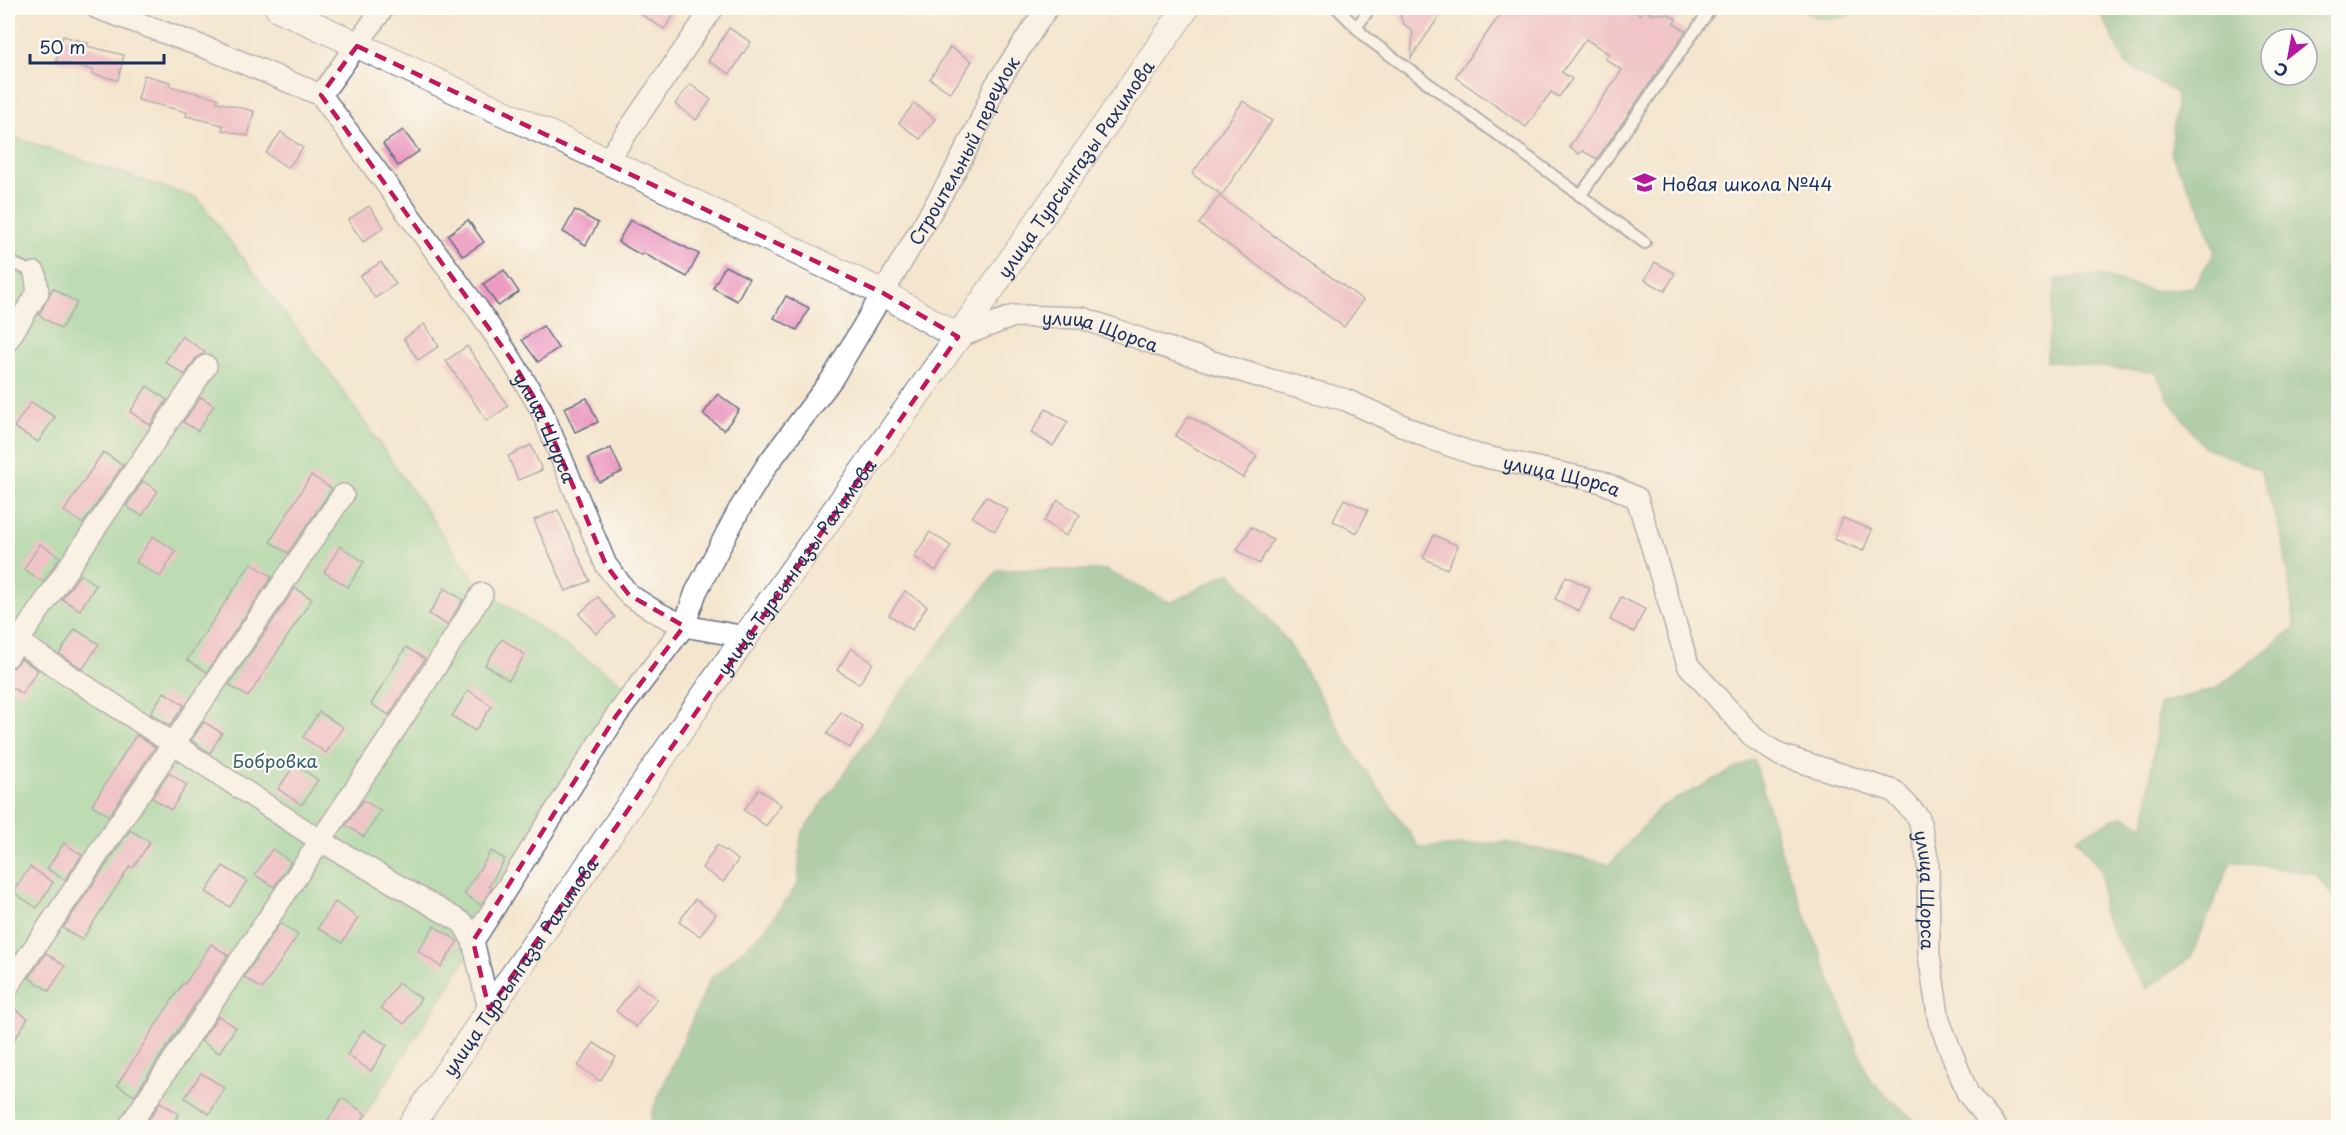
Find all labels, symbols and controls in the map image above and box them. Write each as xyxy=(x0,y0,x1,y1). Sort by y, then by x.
scale bar xyxy=(30,27,164,65)
north arrow xyxy=(2259,27,2319,87)
text: 50 m xyxy=(39,33,86,60)
street label: Строительный переулок xyxy=(901,50,1026,250)
street label: улица Турсынгазы Рахимова xyxy=(990,53,1160,283)
text: С xyxy=(2269,57,2292,84)
school or university icon: Новая школа №44 xyxy=(1631,170,1657,196)
place label: Новая школа №44 xyxy=(1662,170,1832,197)
street label: улица Щорса xyxy=(1042,303,1163,358)
street label: улица Щорса xyxy=(508,366,584,487)
street label: улица Щорса xyxy=(1501,448,1626,503)
street label: улица Турсынгазы Рахимова xyxy=(709,452,882,680)
park label: Бобровка xyxy=(232,747,318,774)
street label: улица Щорса xyxy=(1908,827,1942,951)
street label: улица Турсынгазы Рахимова xyxy=(435,851,604,1081)

